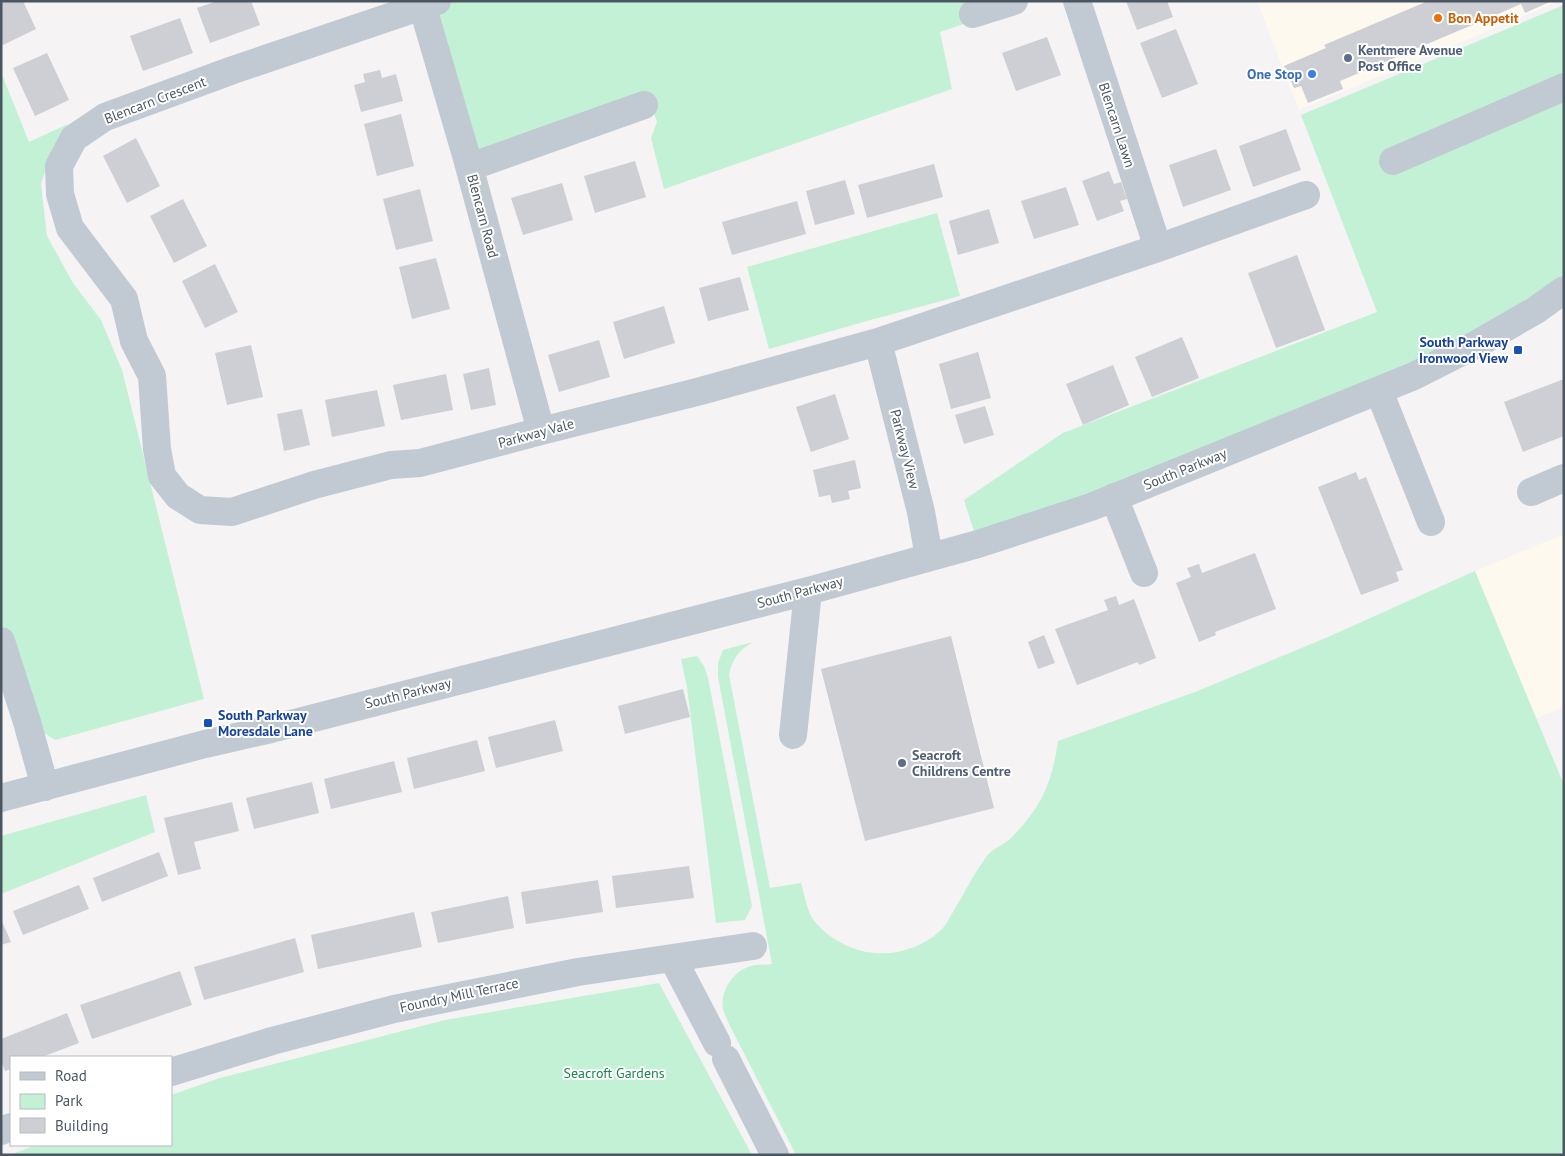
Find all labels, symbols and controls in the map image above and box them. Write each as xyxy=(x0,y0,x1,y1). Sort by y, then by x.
place label: Bon Appetit xyxy=(1448,9,1519,27)
marker: Bon Appetit xyxy=(1432,12,1444,24)
place label: Kentmere Avenue Post Office xyxy=(1358,41,1463,75)
marker: Kentmere Avenue Post Office xyxy=(1342,52,1354,64)
place label: One Stop xyxy=(1247,65,1302,83)
marker: One Stop xyxy=(1306,68,1318,80)
street label: Blencarn Crescent xyxy=(102,72,209,128)
street label: Blencarn Lawn xyxy=(1095,80,1139,170)
street label: Blencarn Road xyxy=(463,172,503,260)
place label: South Parkway Ironwood View xyxy=(1419,333,1509,367)
marker: South Parkway Ironwood View xyxy=(1512,344,1524,356)
street label: Parkway View xyxy=(886,407,924,491)
street label: Parkway Vale xyxy=(496,414,576,452)
street label: South Parkway xyxy=(1141,444,1230,494)
street label: South Parkway xyxy=(755,572,845,612)
street label: South Parkway xyxy=(363,673,453,712)
place label: South Parkway Moresdale Lane xyxy=(218,706,313,740)
marker: South Parkway Moresdale Lane xyxy=(202,717,214,729)
place label: Seacroft Childrens Centre xyxy=(912,746,1011,780)
marker: Seacroft Childrens Centre xyxy=(896,757,908,769)
street label: Foundry Mill Terrace xyxy=(398,974,520,1016)
legend xyxy=(10,1056,172,1146)
park label: Seacroft Gardens xyxy=(563,1064,665,1082)
text: Road xyxy=(55,1066,87,1085)
text: Park xyxy=(55,1091,83,1110)
text: Building xyxy=(55,1116,109,1135)

